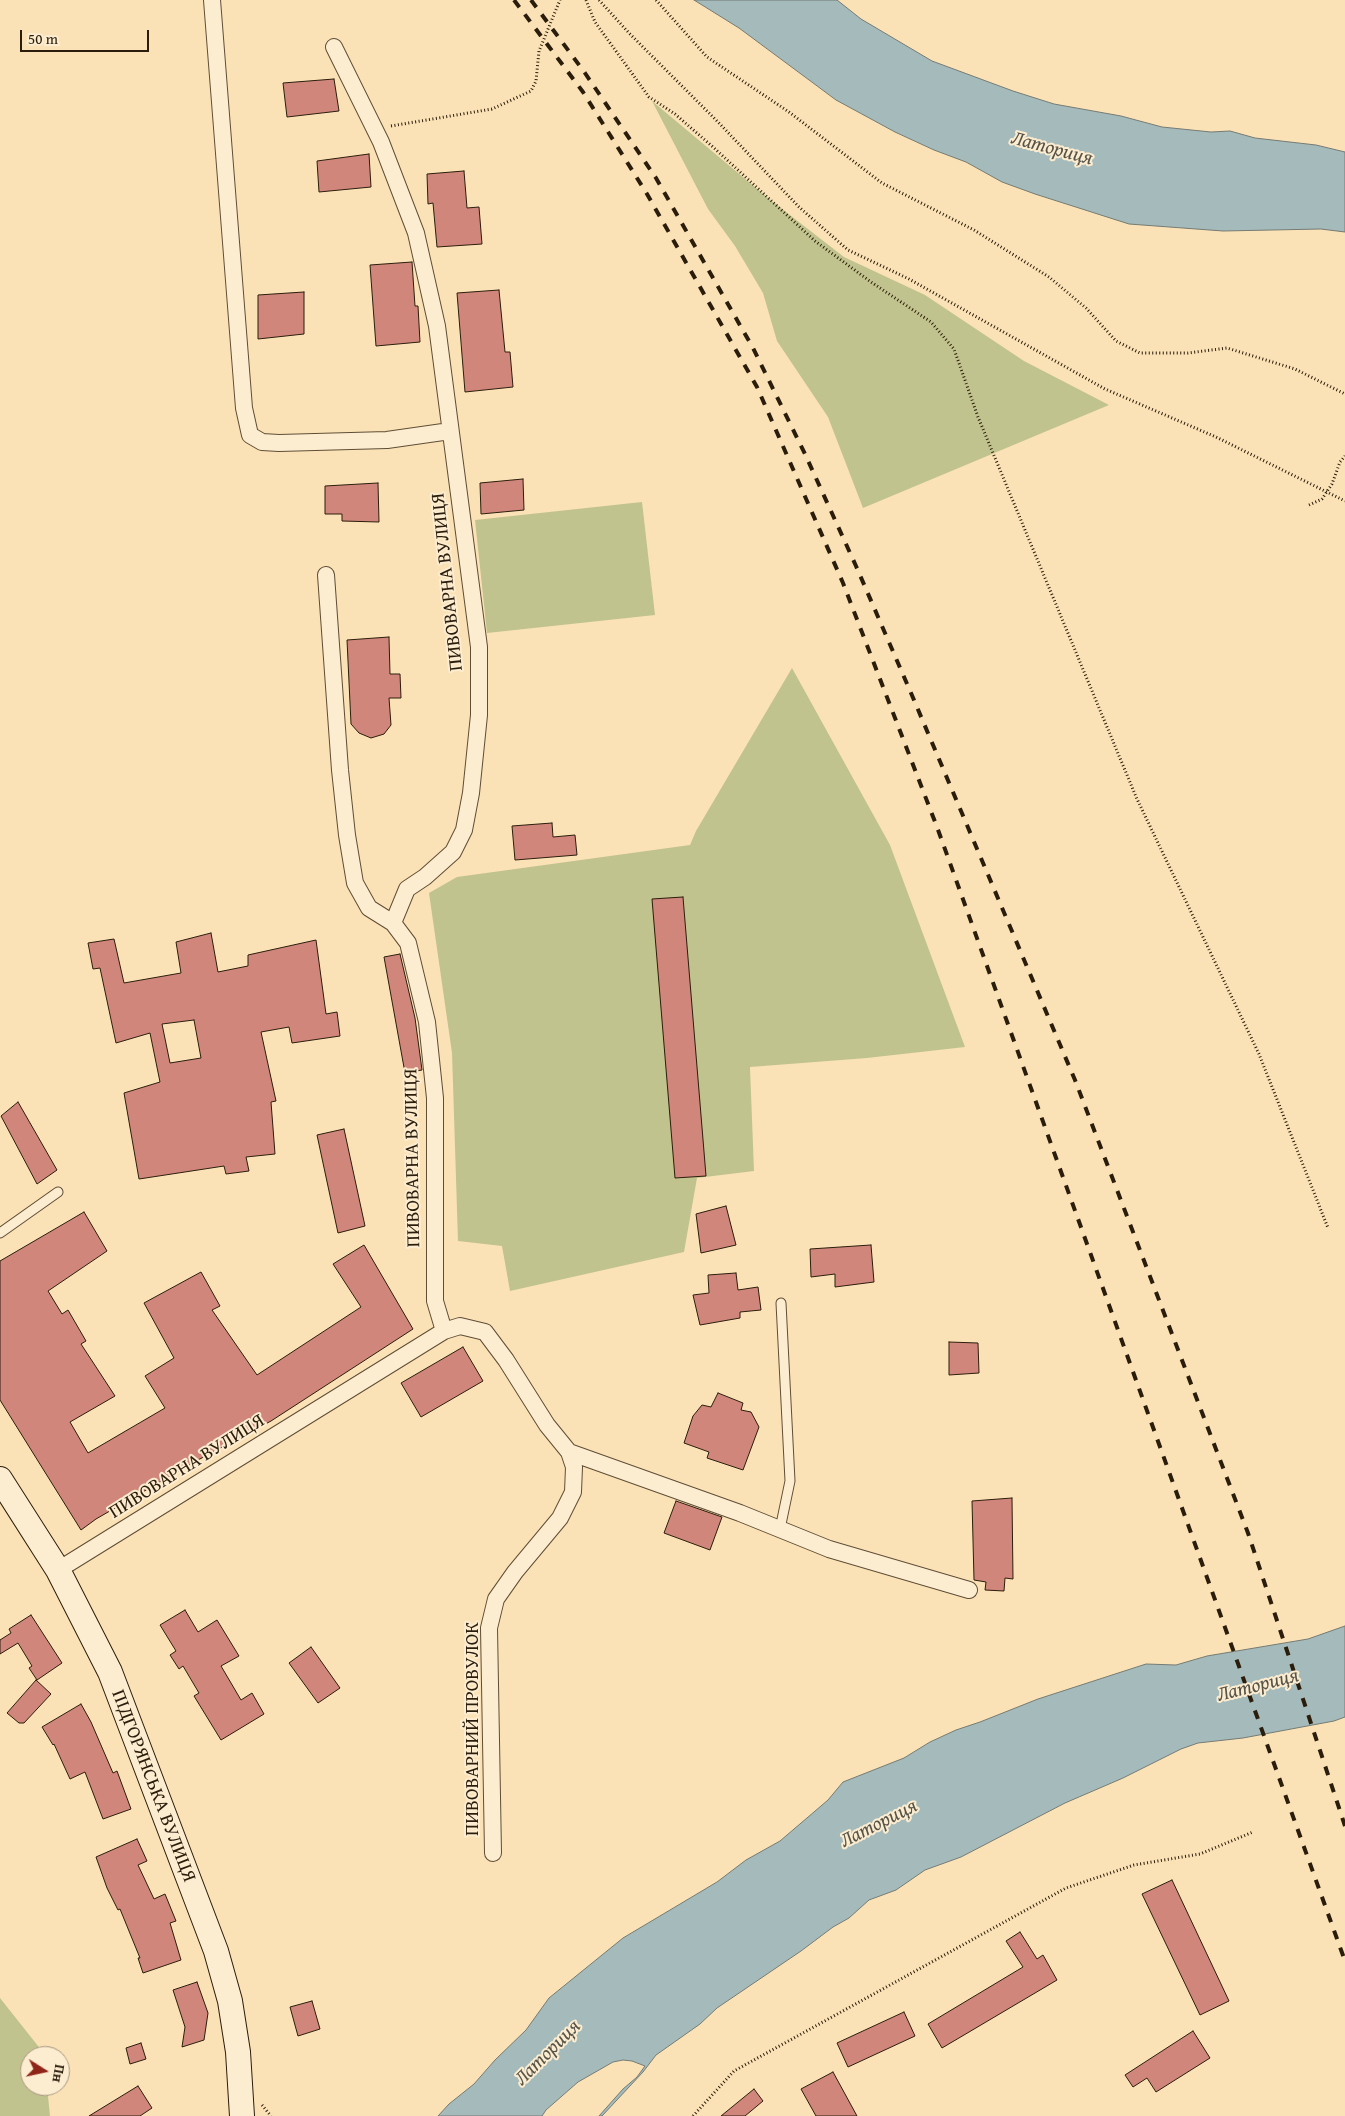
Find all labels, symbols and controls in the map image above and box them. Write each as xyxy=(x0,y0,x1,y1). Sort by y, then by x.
scale bar xyxy=(22,20,151,52)
text: 50 m xyxy=(28,28,58,49)
water label: Латориця xyxy=(1009,127,1095,171)
street label: ПИВОВАРНА ВУЛИЦЯ xyxy=(427,492,469,672)
street label: ПИВОВАРНА ВУЛИЦЯ xyxy=(400,1068,426,1248)
street label: ПИВОВАРНА ВУЛИЦЯ xyxy=(105,1410,269,1524)
street label: ПИВОВАРНИЙ ПРОВУЛОК xyxy=(462,1622,484,1836)
water label: Латориця xyxy=(1215,1664,1301,1708)
street label: ПІДГОРЯНСЬКА ВУЛИЦЯ xyxy=(106,1687,200,1885)
water label: Латориця xyxy=(836,1794,922,1854)
water label: Латориця xyxy=(510,2015,586,2091)
north arrow xyxy=(20,2046,70,2096)
text: Пн xyxy=(47,2063,70,2084)

